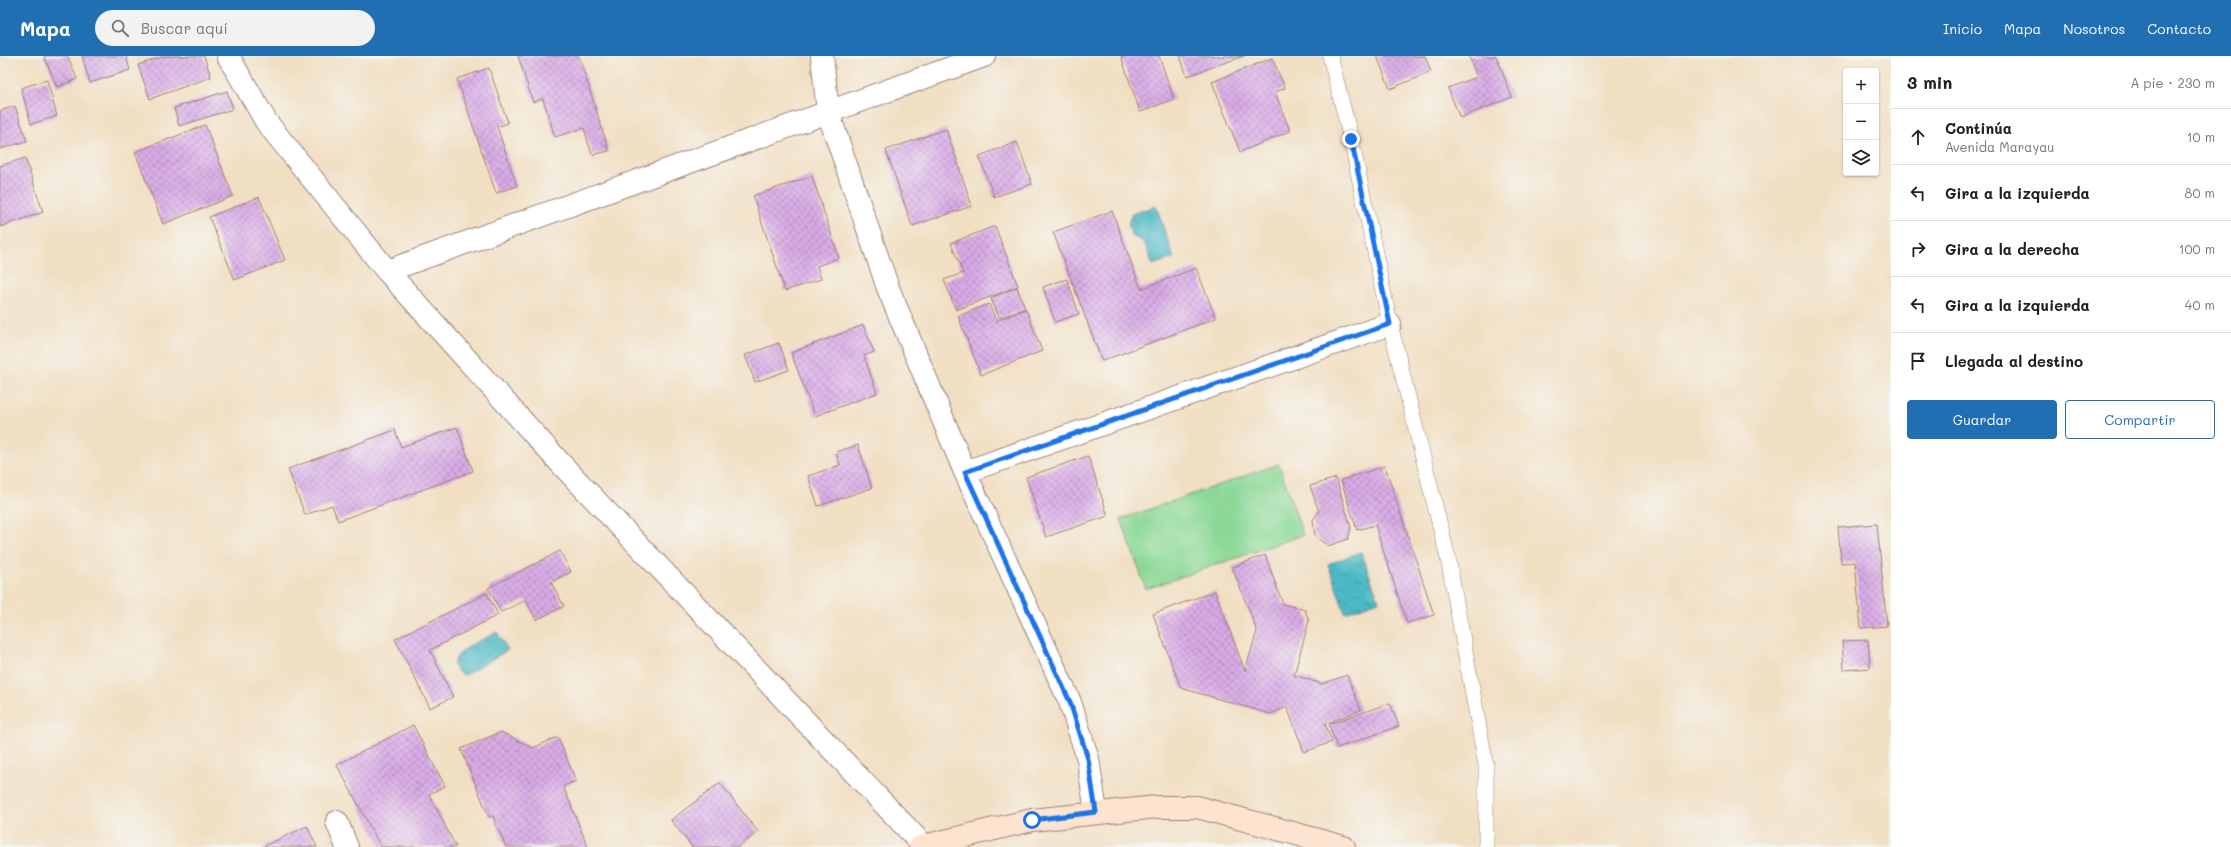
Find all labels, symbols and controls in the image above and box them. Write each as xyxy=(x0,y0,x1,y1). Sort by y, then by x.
search box xyxy=(95,10,375,46)
text: Mapa xyxy=(20,16,71,41)
icon: search xyxy=(109,17,131,39)
text: Buscar aquí xyxy=(141,18,228,38)
text: Inicio xyxy=(1943,19,1982,38)
text: Mapa xyxy=(2004,19,2041,38)
text: Nosotros xyxy=(2063,19,2125,38)
text: Contacto xyxy=(2147,19,2211,38)
map controls xyxy=(1843,68,1879,176)
button: + xyxy=(1843,68,1879,104)
text: 3 min xyxy=(1907,71,1952,93)
text: A pie · 230 m xyxy=(2130,74,2215,91)
button: − xyxy=(1843,104,1879,140)
text: Continúa xyxy=(1945,118,2012,138)
icon: ahead xyxy=(1907,126,1929,148)
text: 10 m xyxy=(2187,128,2215,145)
route end xyxy=(1342,130,1360,148)
text: Avenida Marayau xyxy=(1945,138,2054,155)
button: layers xyxy=(1843,140,1879,176)
icon: left xyxy=(1907,182,1929,204)
text: Gira a la izquierda xyxy=(1945,183,2090,203)
text: 80 m xyxy=(2185,184,2215,201)
icon: right xyxy=(1907,238,1929,260)
text: Gira a la derecha xyxy=(1945,239,2079,259)
text: 100 m xyxy=(2179,240,2215,257)
icon: left xyxy=(1907,294,1929,316)
text: Gira a la izquierda xyxy=(1945,295,2090,315)
text: 40 m xyxy=(2185,296,2215,313)
icon: arrive xyxy=(1907,350,1929,372)
text: Llegada al destino xyxy=(1945,351,2083,371)
button: Guardar xyxy=(1907,400,2057,439)
button: Compartir xyxy=(2065,400,2215,439)
route start xyxy=(1023,811,1041,829)

